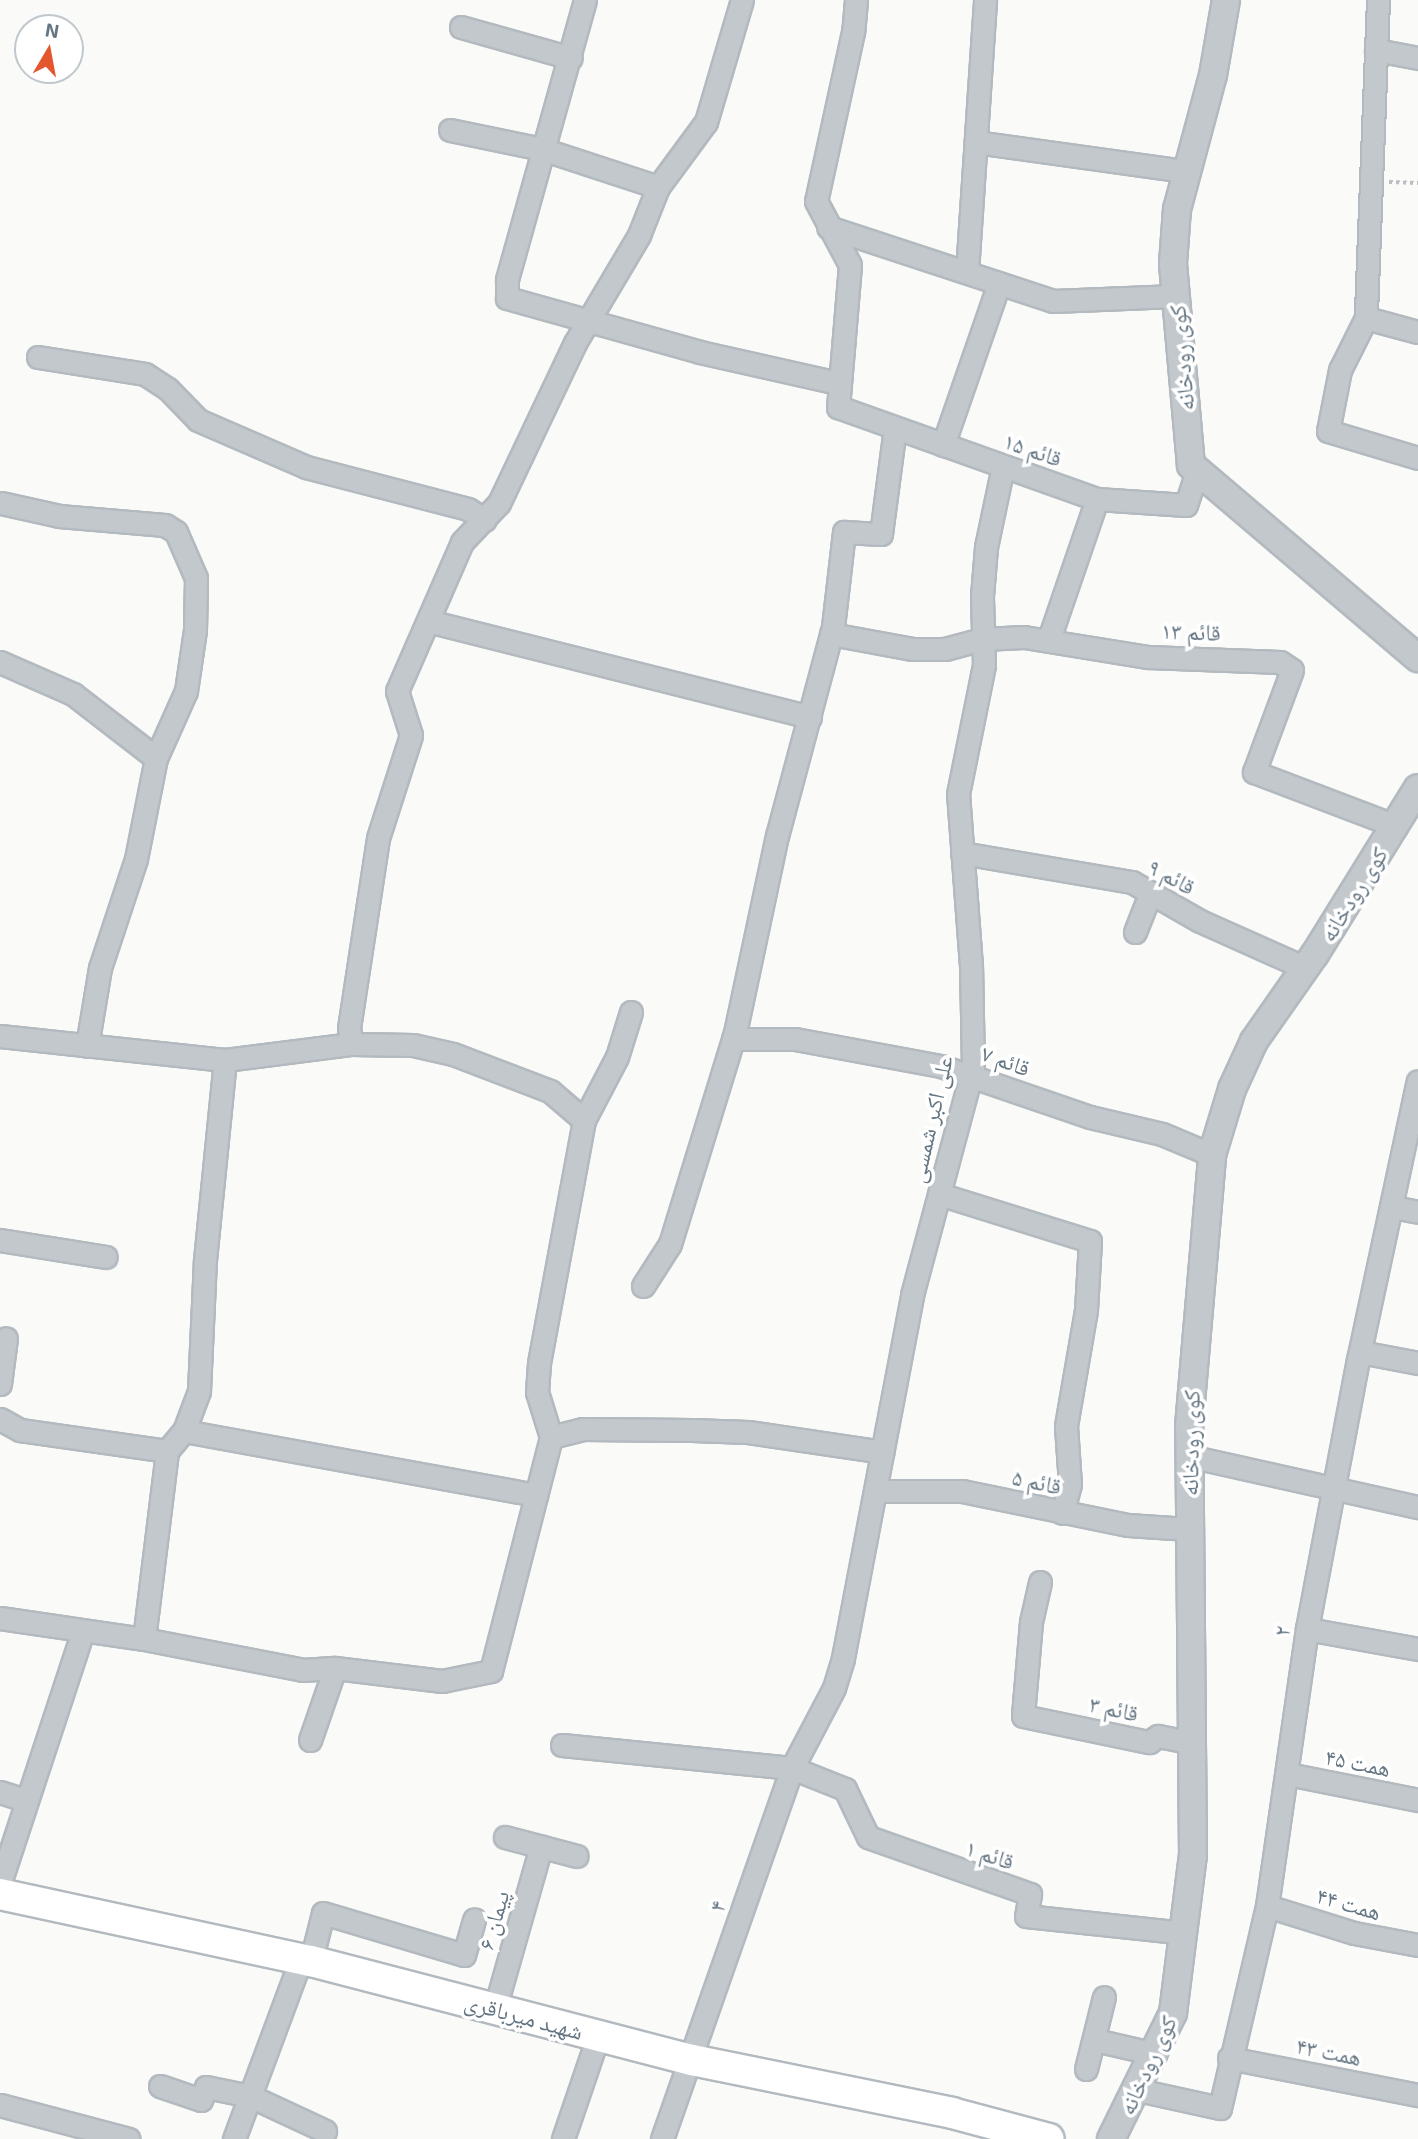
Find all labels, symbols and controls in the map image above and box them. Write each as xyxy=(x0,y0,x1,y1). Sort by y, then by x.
north arrow xyxy=(14,14,84,84)
text: N xyxy=(44,17,61,42)
street label: کوی رودخانه xyxy=(1163,304,1199,412)
street label: قائم ۱۵ xyxy=(1000,426,1066,472)
street label: قائم ۱۳ xyxy=(1161,616,1221,646)
street label: کوی رودخانه xyxy=(1313,842,1393,946)
street label: قائم ۹ xyxy=(1144,852,1200,900)
street label: قائم ۷ xyxy=(978,1039,1034,1081)
street label: علی اکبر شمسی xyxy=(902,1053,958,1185)
street label: کوی رودخانه xyxy=(1175,1390,1205,1496)
street label: قائم ۵ xyxy=(1010,1462,1064,1500)
street label: ۲ xyxy=(1267,1624,1295,1638)
street label: قائم ۳ xyxy=(1087,1689,1141,1727)
street label: همت ۴۵ xyxy=(1323,1742,1393,1782)
street label: قائم ۱ xyxy=(962,1833,1018,1875)
street label: همت ۴۴ xyxy=(1314,1881,1384,1925)
street label: پیمان ۶ xyxy=(471,1887,515,1953)
street label: ۴ xyxy=(702,1897,732,1915)
street label: شهید میرباقری xyxy=(462,1987,586,2045)
street label: کوی رودخانه xyxy=(1112,2011,1182,2119)
street label: همت ۴۳ xyxy=(1294,2031,1364,2071)

